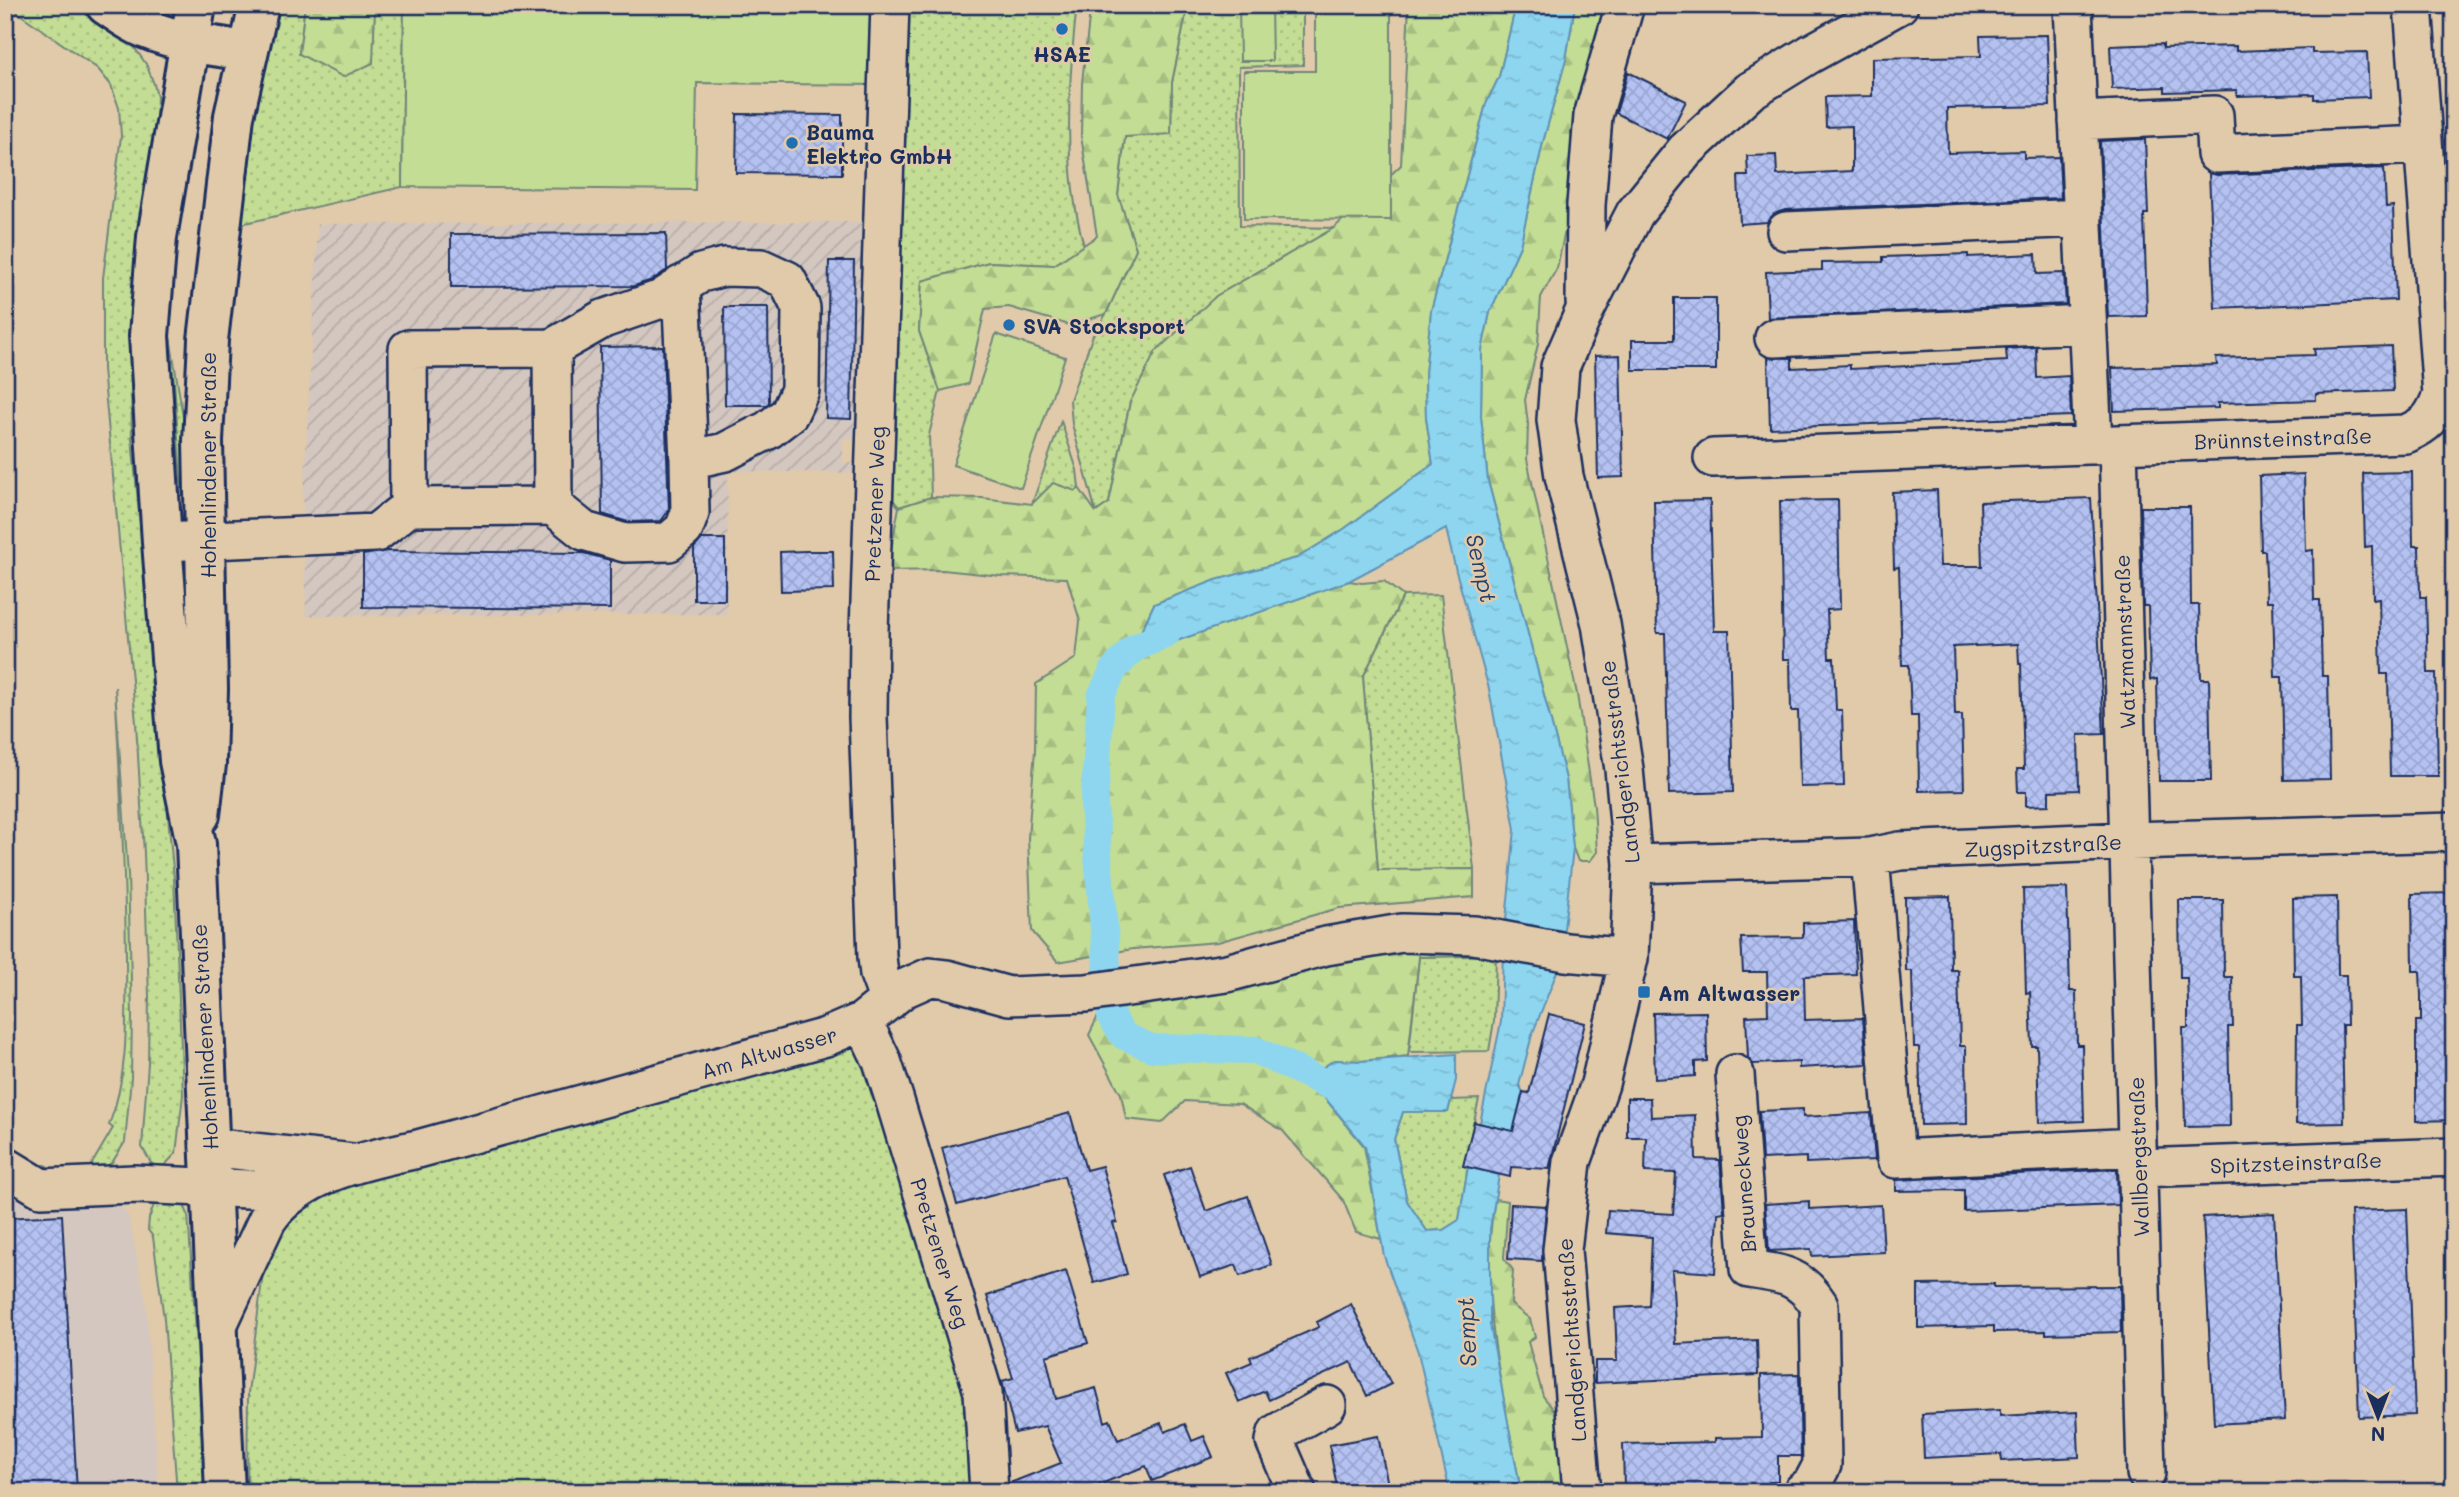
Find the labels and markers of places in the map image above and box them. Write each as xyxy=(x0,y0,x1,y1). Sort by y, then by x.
marker: HSAE xyxy=(1054,21,1070,37)
place label: HSAE xyxy=(1033,40,1091,67)
place label: Bauma Elektro GmbH xyxy=(806,118,953,169)
marker: Bauma Elektro GmbH xyxy=(784,135,800,151)
place label: SVA Stocksport xyxy=(1023,312,1185,339)
marker: SVA Stocksport xyxy=(1001,317,1017,333)
place label: Am Altwasser xyxy=(1658,979,1800,1006)
marker: Am Altwasser xyxy=(1636,984,1652,1000)

